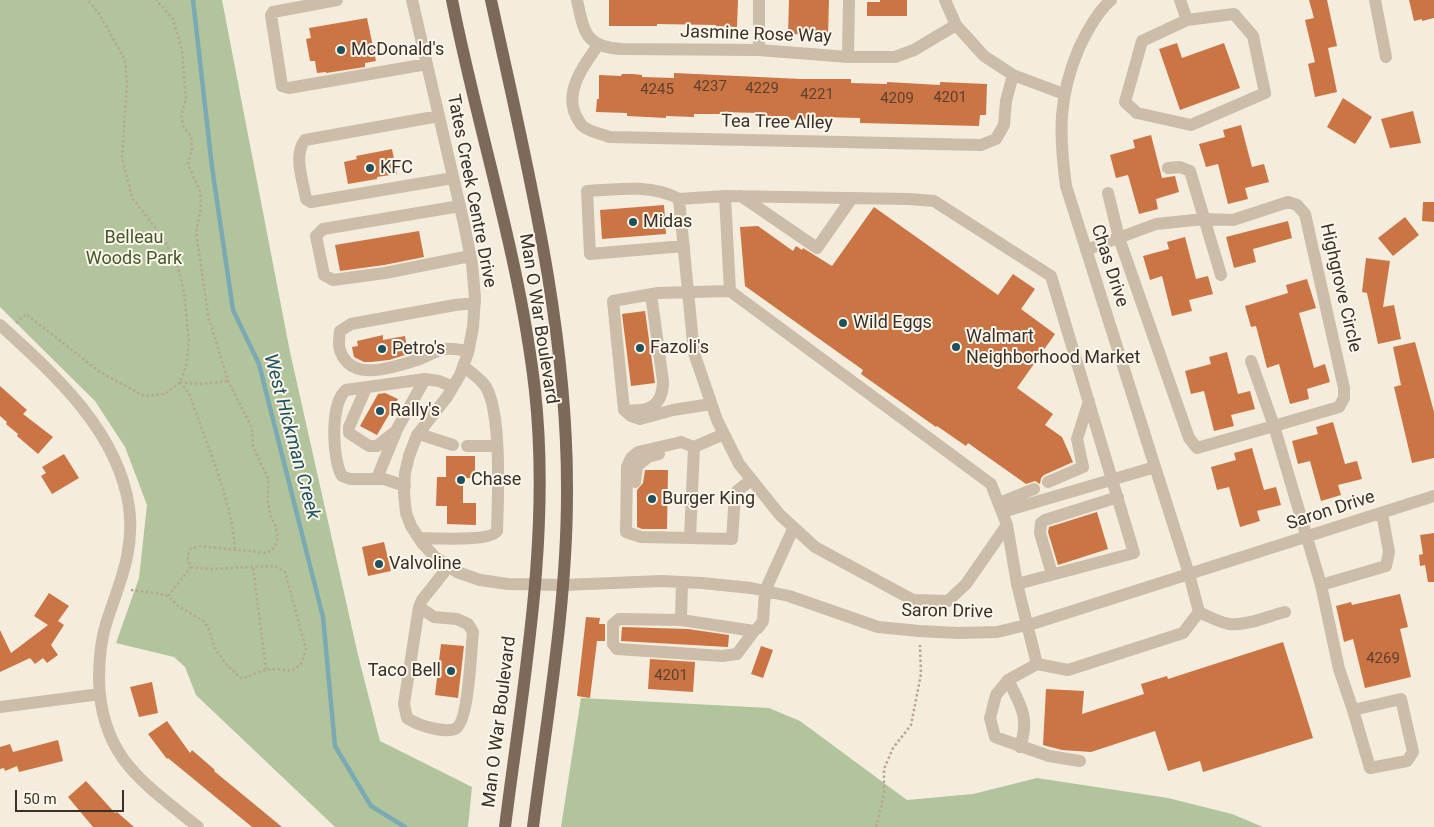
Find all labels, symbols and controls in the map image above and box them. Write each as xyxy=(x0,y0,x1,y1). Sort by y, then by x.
street label: Jasmine Rose Way xyxy=(680,22,832,48)
place label: McDonald's xyxy=(351,39,444,61)
marker: McDonald's xyxy=(335,44,347,56)
house number: 4237 xyxy=(693,78,727,96)
house number: 4229 xyxy=(745,80,779,98)
house number: 4245 xyxy=(640,81,674,99)
house number: 4221 xyxy=(800,86,834,104)
house number: 4201 xyxy=(933,89,967,107)
house number: 4209 xyxy=(880,90,914,108)
street label: Tates Creek Centre Drive xyxy=(442,92,500,290)
street label: Tea Tree Alley xyxy=(721,111,833,135)
place label: KFC xyxy=(380,157,413,179)
marker: KFC xyxy=(364,162,376,174)
place label: Midas xyxy=(643,211,692,233)
marker: Midas xyxy=(627,216,639,228)
street label: Chas Drive xyxy=(1086,222,1132,310)
street label: Highgrove Circle xyxy=(1315,222,1365,354)
park label: Belleau Woods Park xyxy=(86,227,182,270)
street label: Man O War Boulevard xyxy=(514,232,562,406)
place label: Wild Eggs xyxy=(853,312,932,334)
marker: Wild Eggs xyxy=(837,317,849,329)
place label: Walmart Neighborhood Market xyxy=(966,326,1140,368)
place label: Fazoli's xyxy=(650,337,709,359)
place label: Petro's xyxy=(392,338,445,360)
marker: Walmart Neighborhood Market xyxy=(950,341,962,353)
marker: Fazoli's xyxy=(634,342,646,354)
marker: Petro's xyxy=(376,343,388,355)
water label: West Hickman Creek xyxy=(258,352,324,522)
place label: Rally's xyxy=(390,400,440,422)
marker: Rally's xyxy=(374,405,386,417)
place label: Chase xyxy=(471,469,521,491)
marker: Chase xyxy=(455,474,467,486)
street label: Saron Drive xyxy=(1284,487,1378,535)
place label: Burger King xyxy=(662,488,755,510)
marker: Burger King xyxy=(646,493,658,505)
place label: Valvoline xyxy=(389,553,461,575)
marker: Valvoline xyxy=(373,558,385,570)
street label: Saron Drive xyxy=(901,600,993,624)
street label: Man O War Boulevard xyxy=(479,635,521,809)
house number: 4269 xyxy=(1366,650,1400,668)
place label: Taco Bell xyxy=(368,660,441,682)
marker: Taco Bell xyxy=(445,665,457,677)
house number: 4201 xyxy=(654,667,688,685)
scale bar xyxy=(18,780,126,812)
text: 50 m xyxy=(23,790,57,808)

